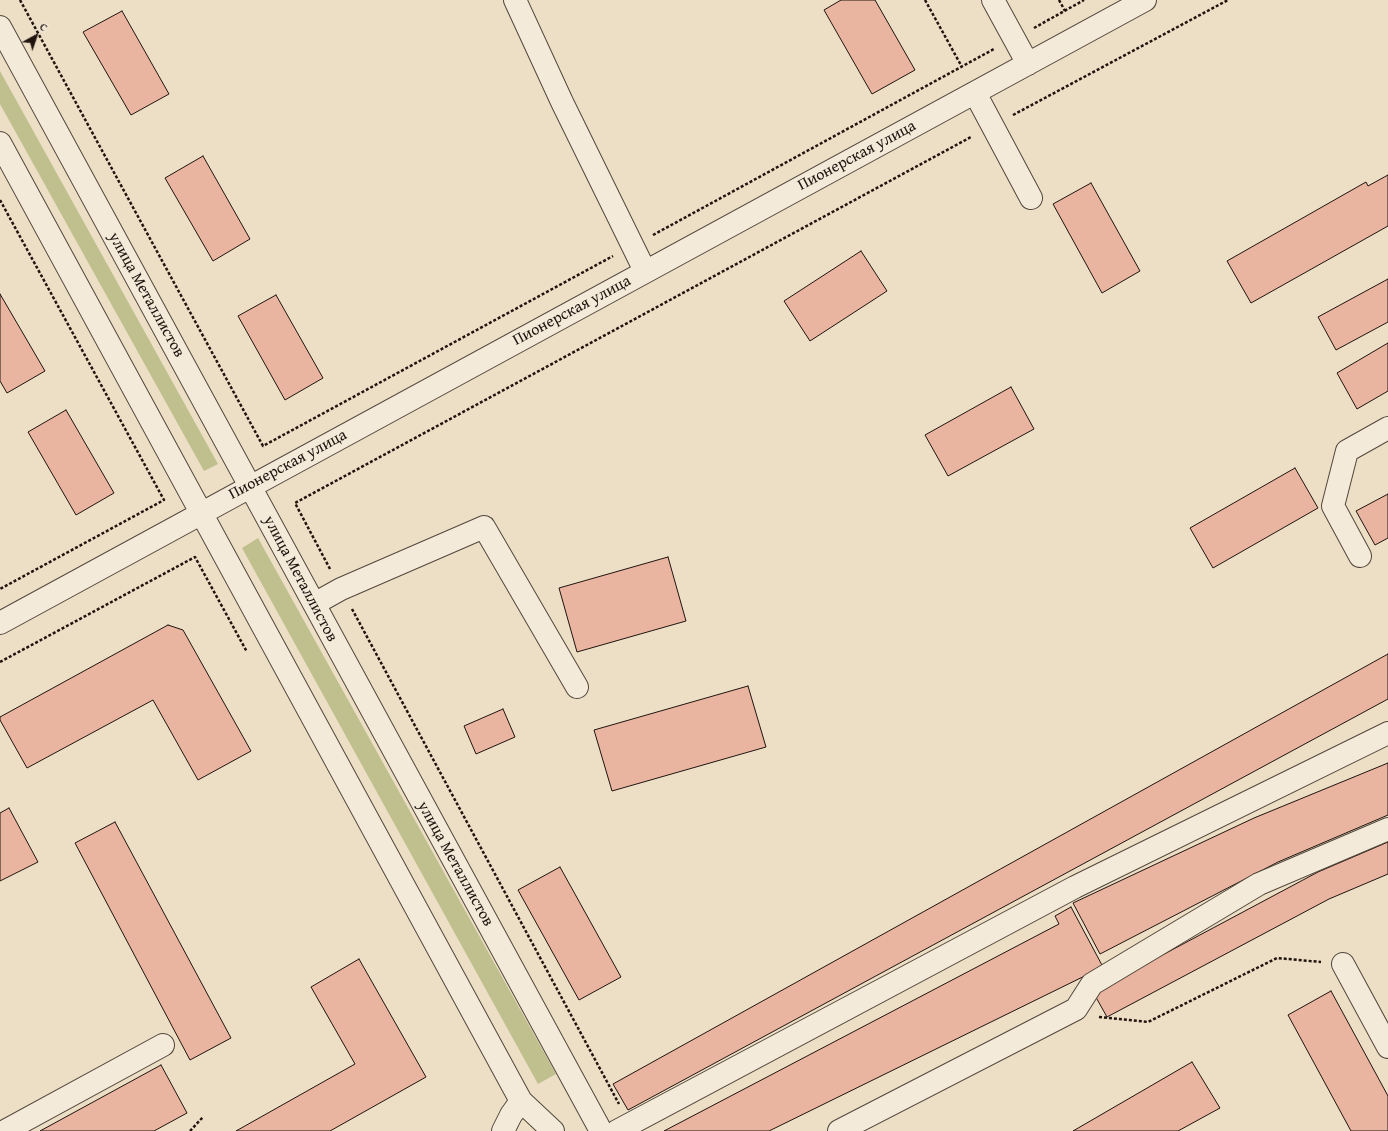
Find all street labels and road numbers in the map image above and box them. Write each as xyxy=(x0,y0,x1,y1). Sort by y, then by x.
street label: Пионерская улица xyxy=(795,117,919,195)
street label: улица Металлистов xyxy=(104,229,188,361)
street label: Пионерская улица xyxy=(510,272,634,350)
street label: Пионерская улица xyxy=(226,426,350,504)
street label: улица Металлистов xyxy=(259,513,341,645)
street label: улица Металлистов xyxy=(413,798,497,930)

